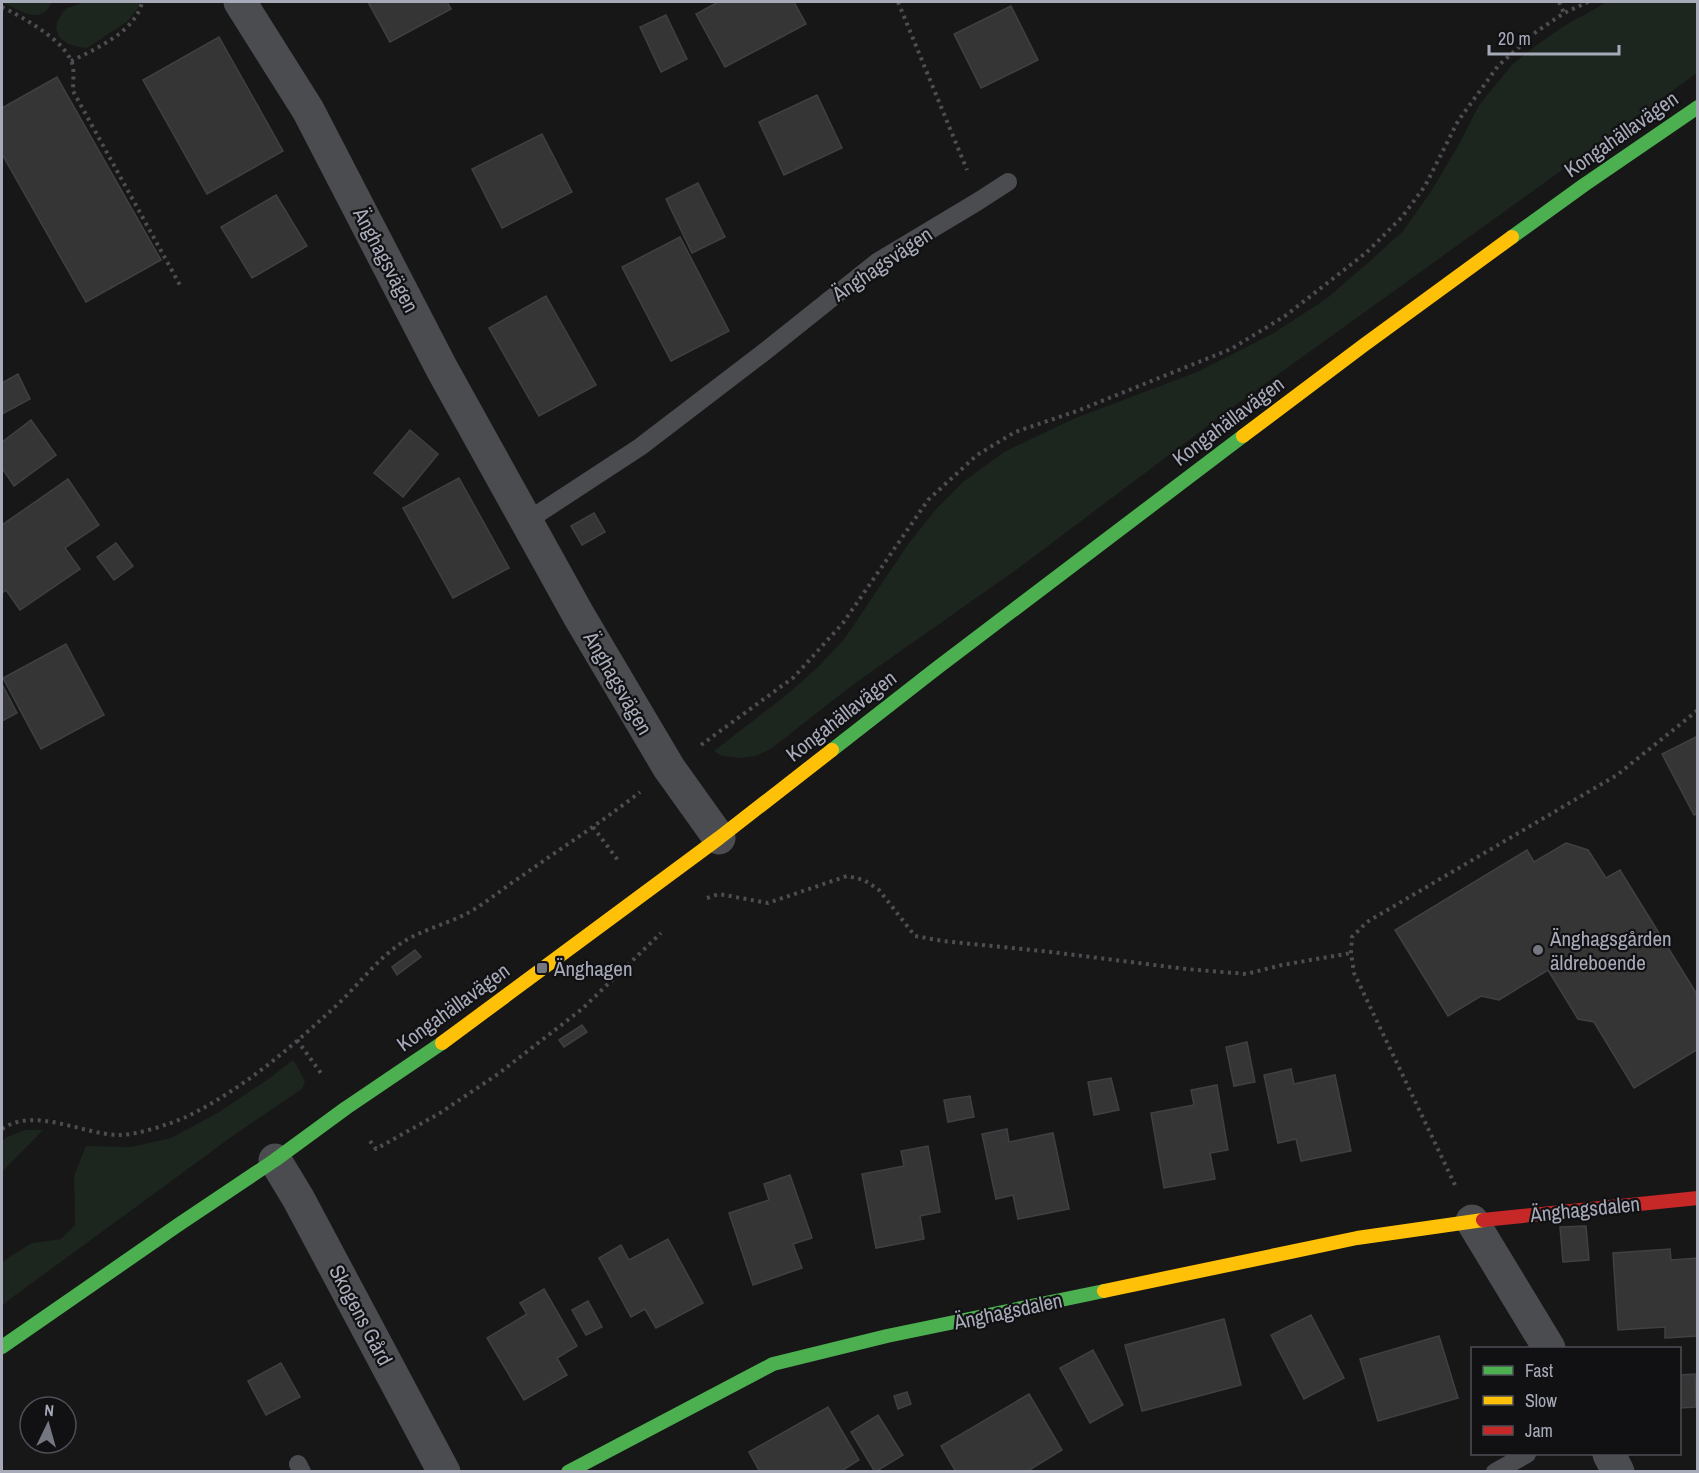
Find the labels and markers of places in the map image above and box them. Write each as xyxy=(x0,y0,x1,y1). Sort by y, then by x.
place label: Änghagsgården äldreboende xyxy=(1549,924,1672,977)
marker: Änghagsgården äldreboende xyxy=(1531,943,1545,957)
place label: Änghagen xyxy=(553,954,633,983)
marker: Änghagen xyxy=(535,961,549,975)

